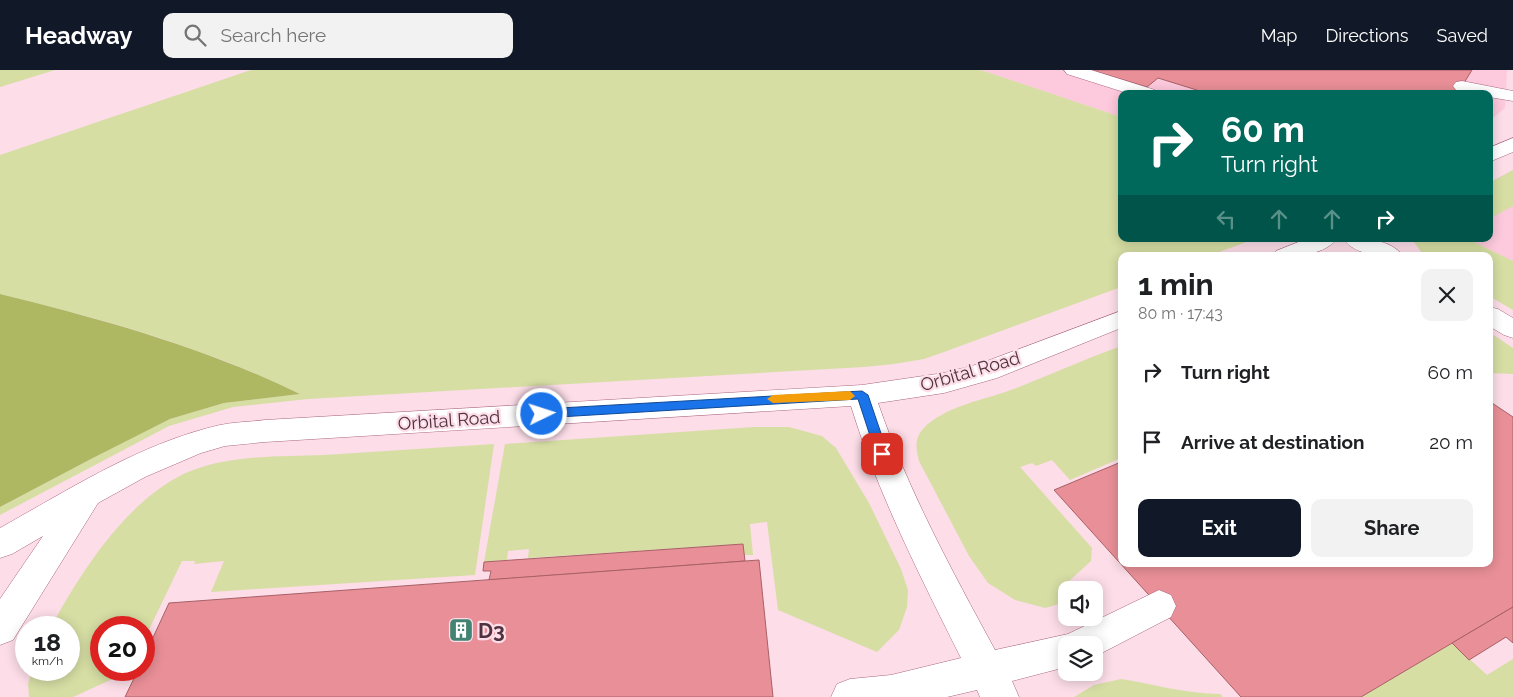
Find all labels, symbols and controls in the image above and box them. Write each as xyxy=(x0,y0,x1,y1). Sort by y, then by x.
search box xyxy=(163,13,513,58)
text: Headway xyxy=(25,21,133,50)
icon: search xyxy=(181,21,209,49)
text: Search here xyxy=(221,24,326,46)
text: Map xyxy=(1261,25,1297,46)
text: Directions xyxy=(1325,25,1409,46)
text: Saved xyxy=(1437,25,1488,46)
text: 60 m xyxy=(1221,109,1305,150)
icon: right xyxy=(1138,110,1203,175)
text: Turn right xyxy=(1221,151,1318,177)
icon: left xyxy=(1212,205,1240,233)
icon: ahead xyxy=(1265,205,1293,233)
icon: ahead xyxy=(1318,205,1346,233)
icon: right xyxy=(1371,205,1399,233)
text: 1 min xyxy=(1138,267,1214,302)
button: close xyxy=(1421,269,1473,321)
text: 80 m · 17:43 xyxy=(1138,304,1223,323)
street label: Orbital Road xyxy=(918,347,1022,395)
icon: right xyxy=(1138,358,1166,386)
text: Turn right xyxy=(1181,361,1270,383)
text: 60 m xyxy=(1428,361,1473,383)
position arrow xyxy=(515,387,567,439)
street label: Orbital Road xyxy=(397,406,501,434)
icon: arrive xyxy=(1138,428,1166,456)
text: Arrive at destination xyxy=(1181,431,1365,453)
text: 20 m xyxy=(1429,431,1473,453)
pin xyxy=(861,433,903,475)
icon: arrive xyxy=(868,440,896,468)
button: Exit xyxy=(1138,499,1301,557)
button: Share xyxy=(1311,499,1473,557)
map controls xyxy=(1058,581,1103,681)
button: sound xyxy=(1058,581,1103,626)
speed limit sign: 20 xyxy=(90,616,155,681)
building icon: D3 xyxy=(448,617,474,643)
place label: D3 xyxy=(478,618,505,643)
text: 18 xyxy=(34,627,61,657)
button: layers xyxy=(1058,636,1103,681)
text: km/h xyxy=(32,654,63,668)

